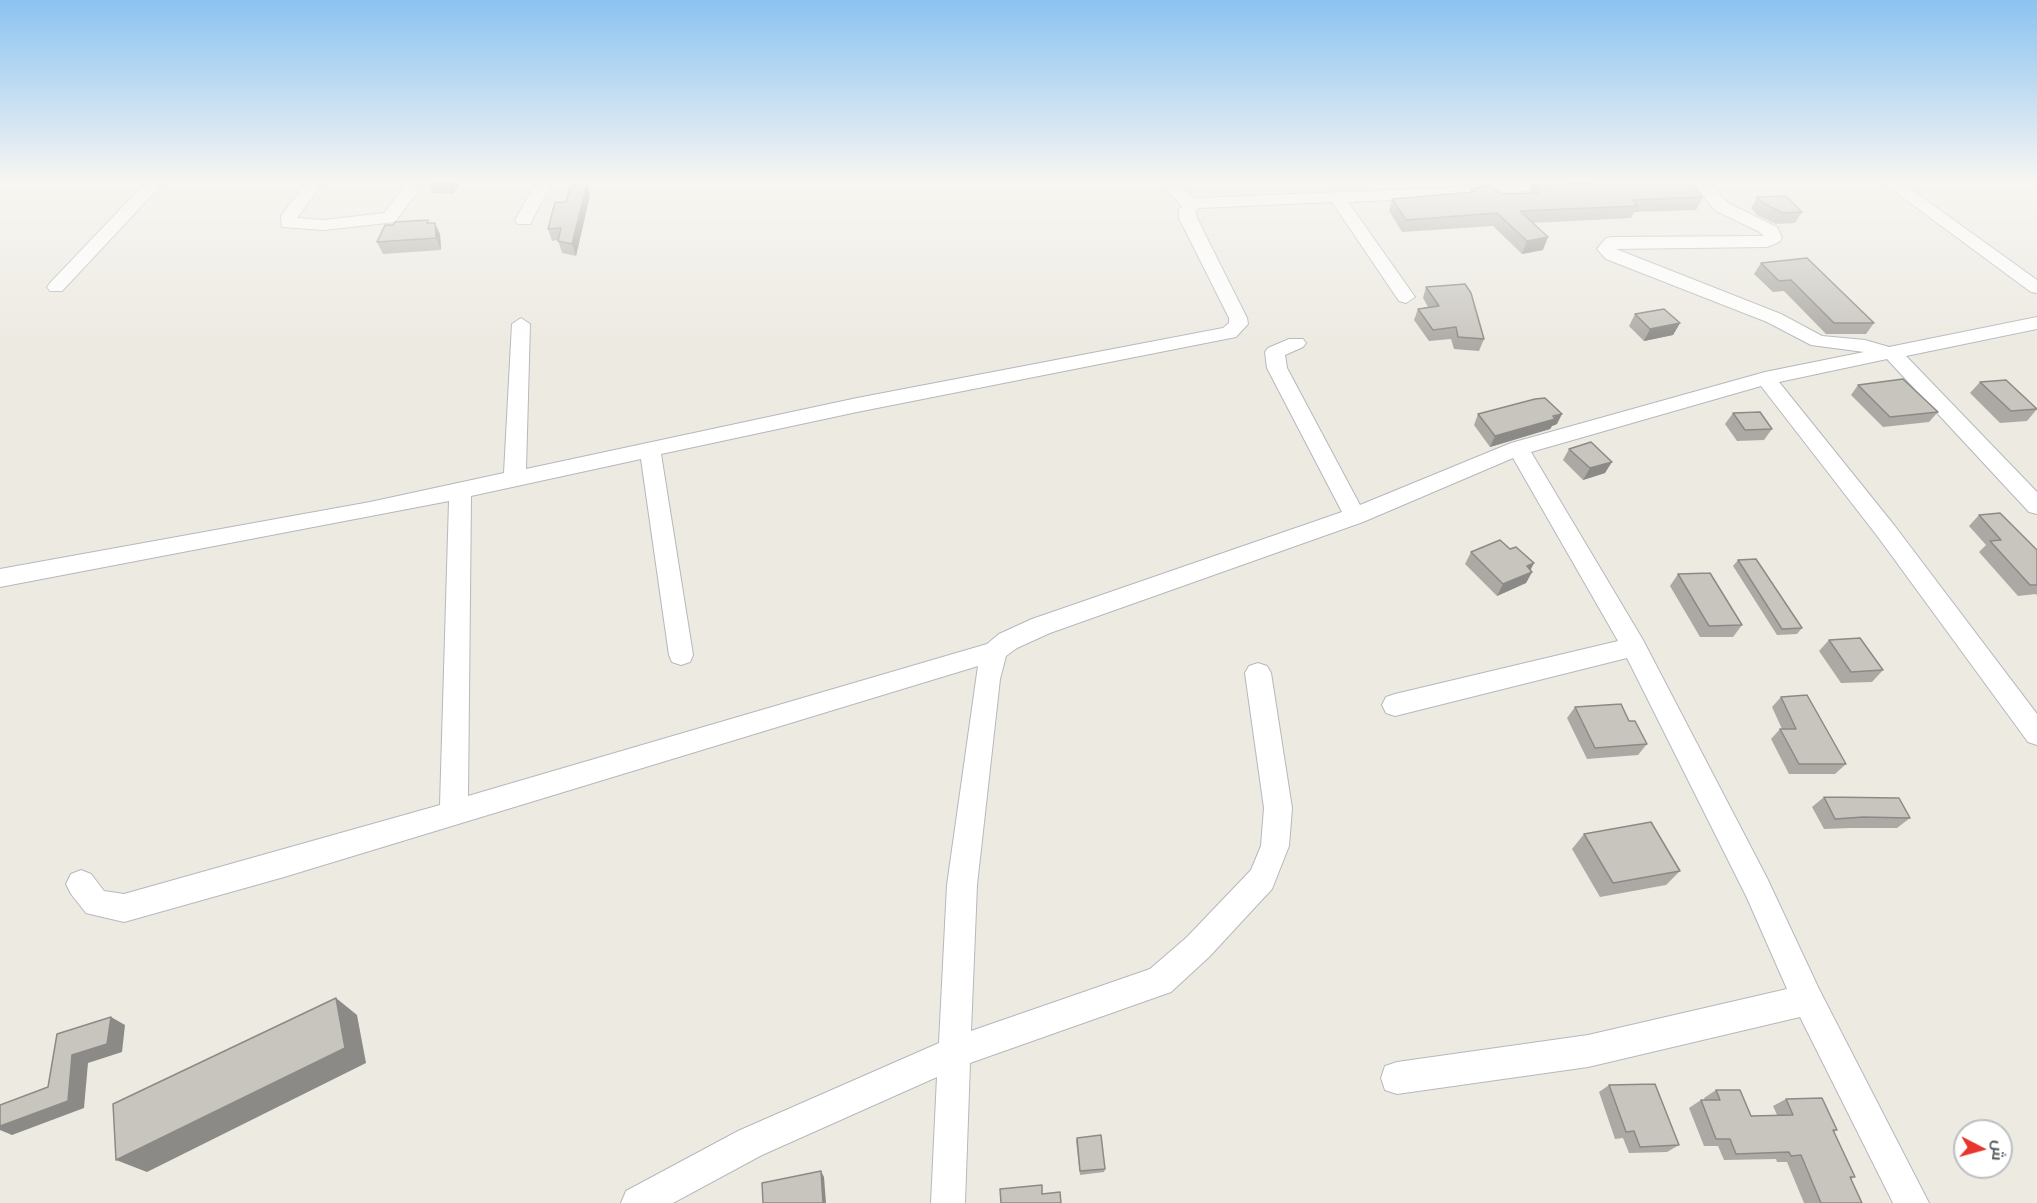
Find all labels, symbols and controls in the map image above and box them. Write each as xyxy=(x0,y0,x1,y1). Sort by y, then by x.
north arrow xyxy=(1953,1119,2013,1179)
text: ش xyxy=(1987,1139,2011,1162)

